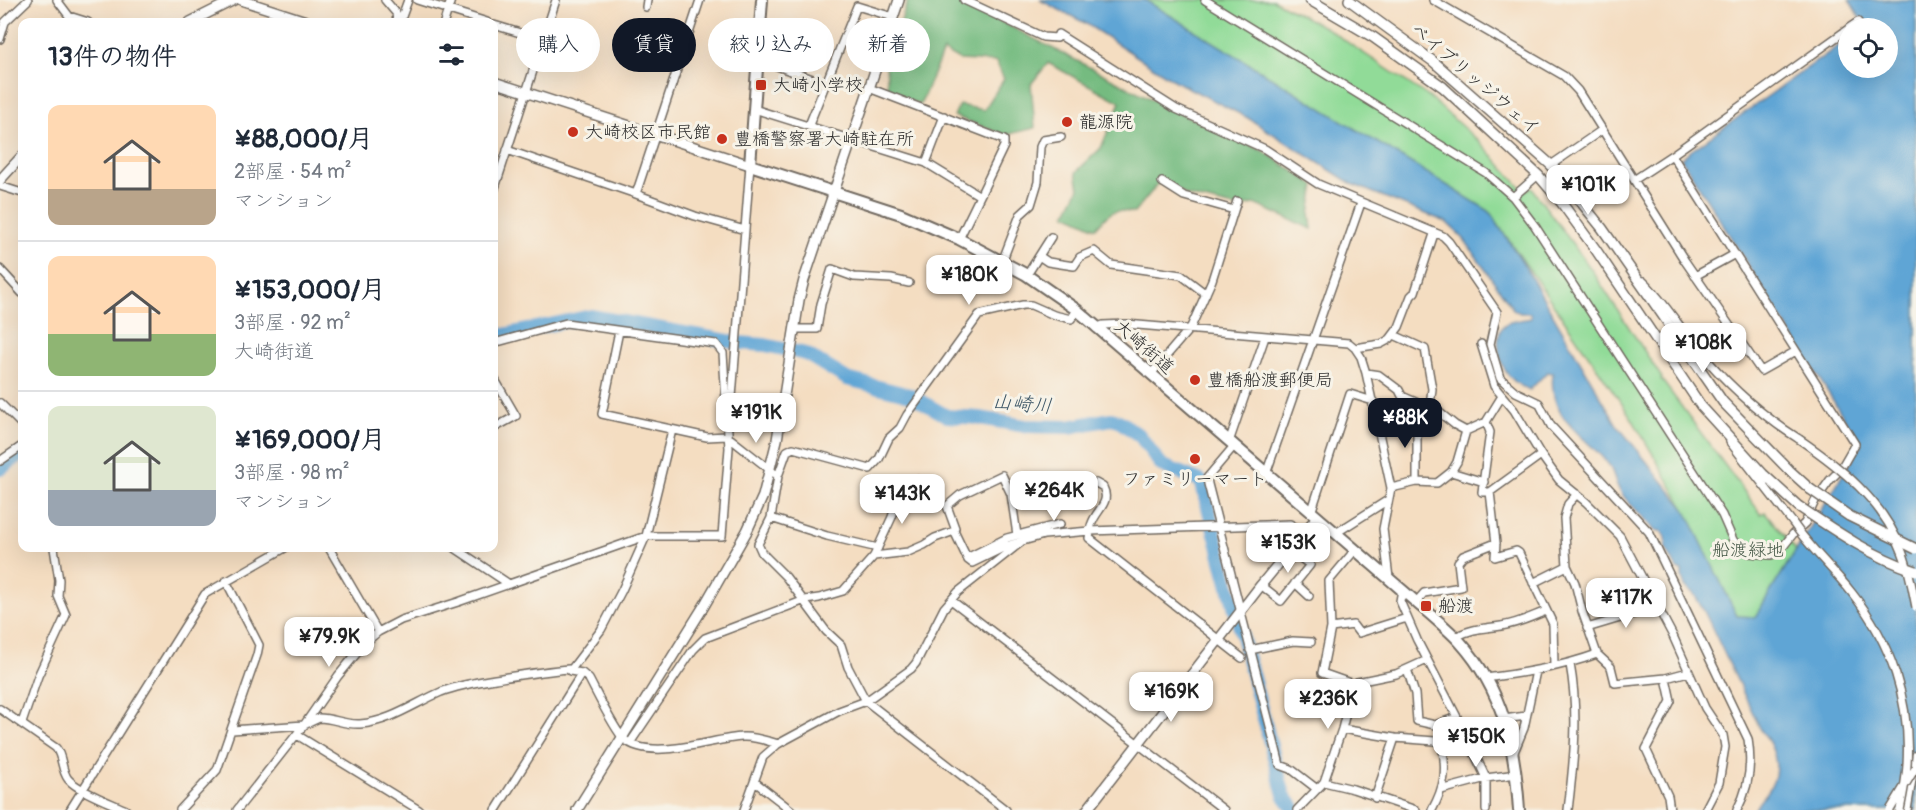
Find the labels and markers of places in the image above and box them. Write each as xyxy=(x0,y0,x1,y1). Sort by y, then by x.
place label: 大崎小学校 xyxy=(773,74,863,97)
marker: 大崎小学校 xyxy=(754,78,768,92)
place label: 龍源院 xyxy=(1079,111,1133,134)
marker: 龍源院 xyxy=(1060,115,1074,129)
place label: 大崎校区市民館 xyxy=(585,121,711,144)
marker: 大崎校区市民館 xyxy=(566,125,580,139)
place label: 豊橋警察署大崎駐在所 xyxy=(734,128,914,151)
marker: 豊橋警察署大崎駐在所 xyxy=(715,132,729,146)
pin: ¥101K xyxy=(1546,165,1630,216)
pin: ¥180K xyxy=(927,255,1011,306)
pin: ¥108K xyxy=(1661,323,1745,374)
place label: 豊橋船渡郵便局 xyxy=(1207,369,1333,392)
marker: 豊橋船渡郵便局 xyxy=(1188,373,1202,387)
pin: ¥191K xyxy=(714,393,798,444)
pin: ¥88K xyxy=(1369,398,1441,449)
marker: ファミリーマート xyxy=(1188,452,1202,466)
place label: ファミリーマート xyxy=(1123,468,1267,491)
pin: ¥264K xyxy=(1012,471,1096,522)
pin: ¥143K xyxy=(860,474,944,525)
pin: ¥153K xyxy=(1246,523,1330,574)
pin: ¥117K xyxy=(1584,578,1668,629)
place label: 船渡 xyxy=(1438,595,1474,618)
marker: 船渡 xyxy=(1419,599,1433,613)
pin: ¥79.9K xyxy=(280,617,378,668)
pin: ¥169K xyxy=(1129,672,1213,723)
pin: ¥236K xyxy=(1286,679,1370,730)
pin: ¥150K xyxy=(1434,717,1518,768)

